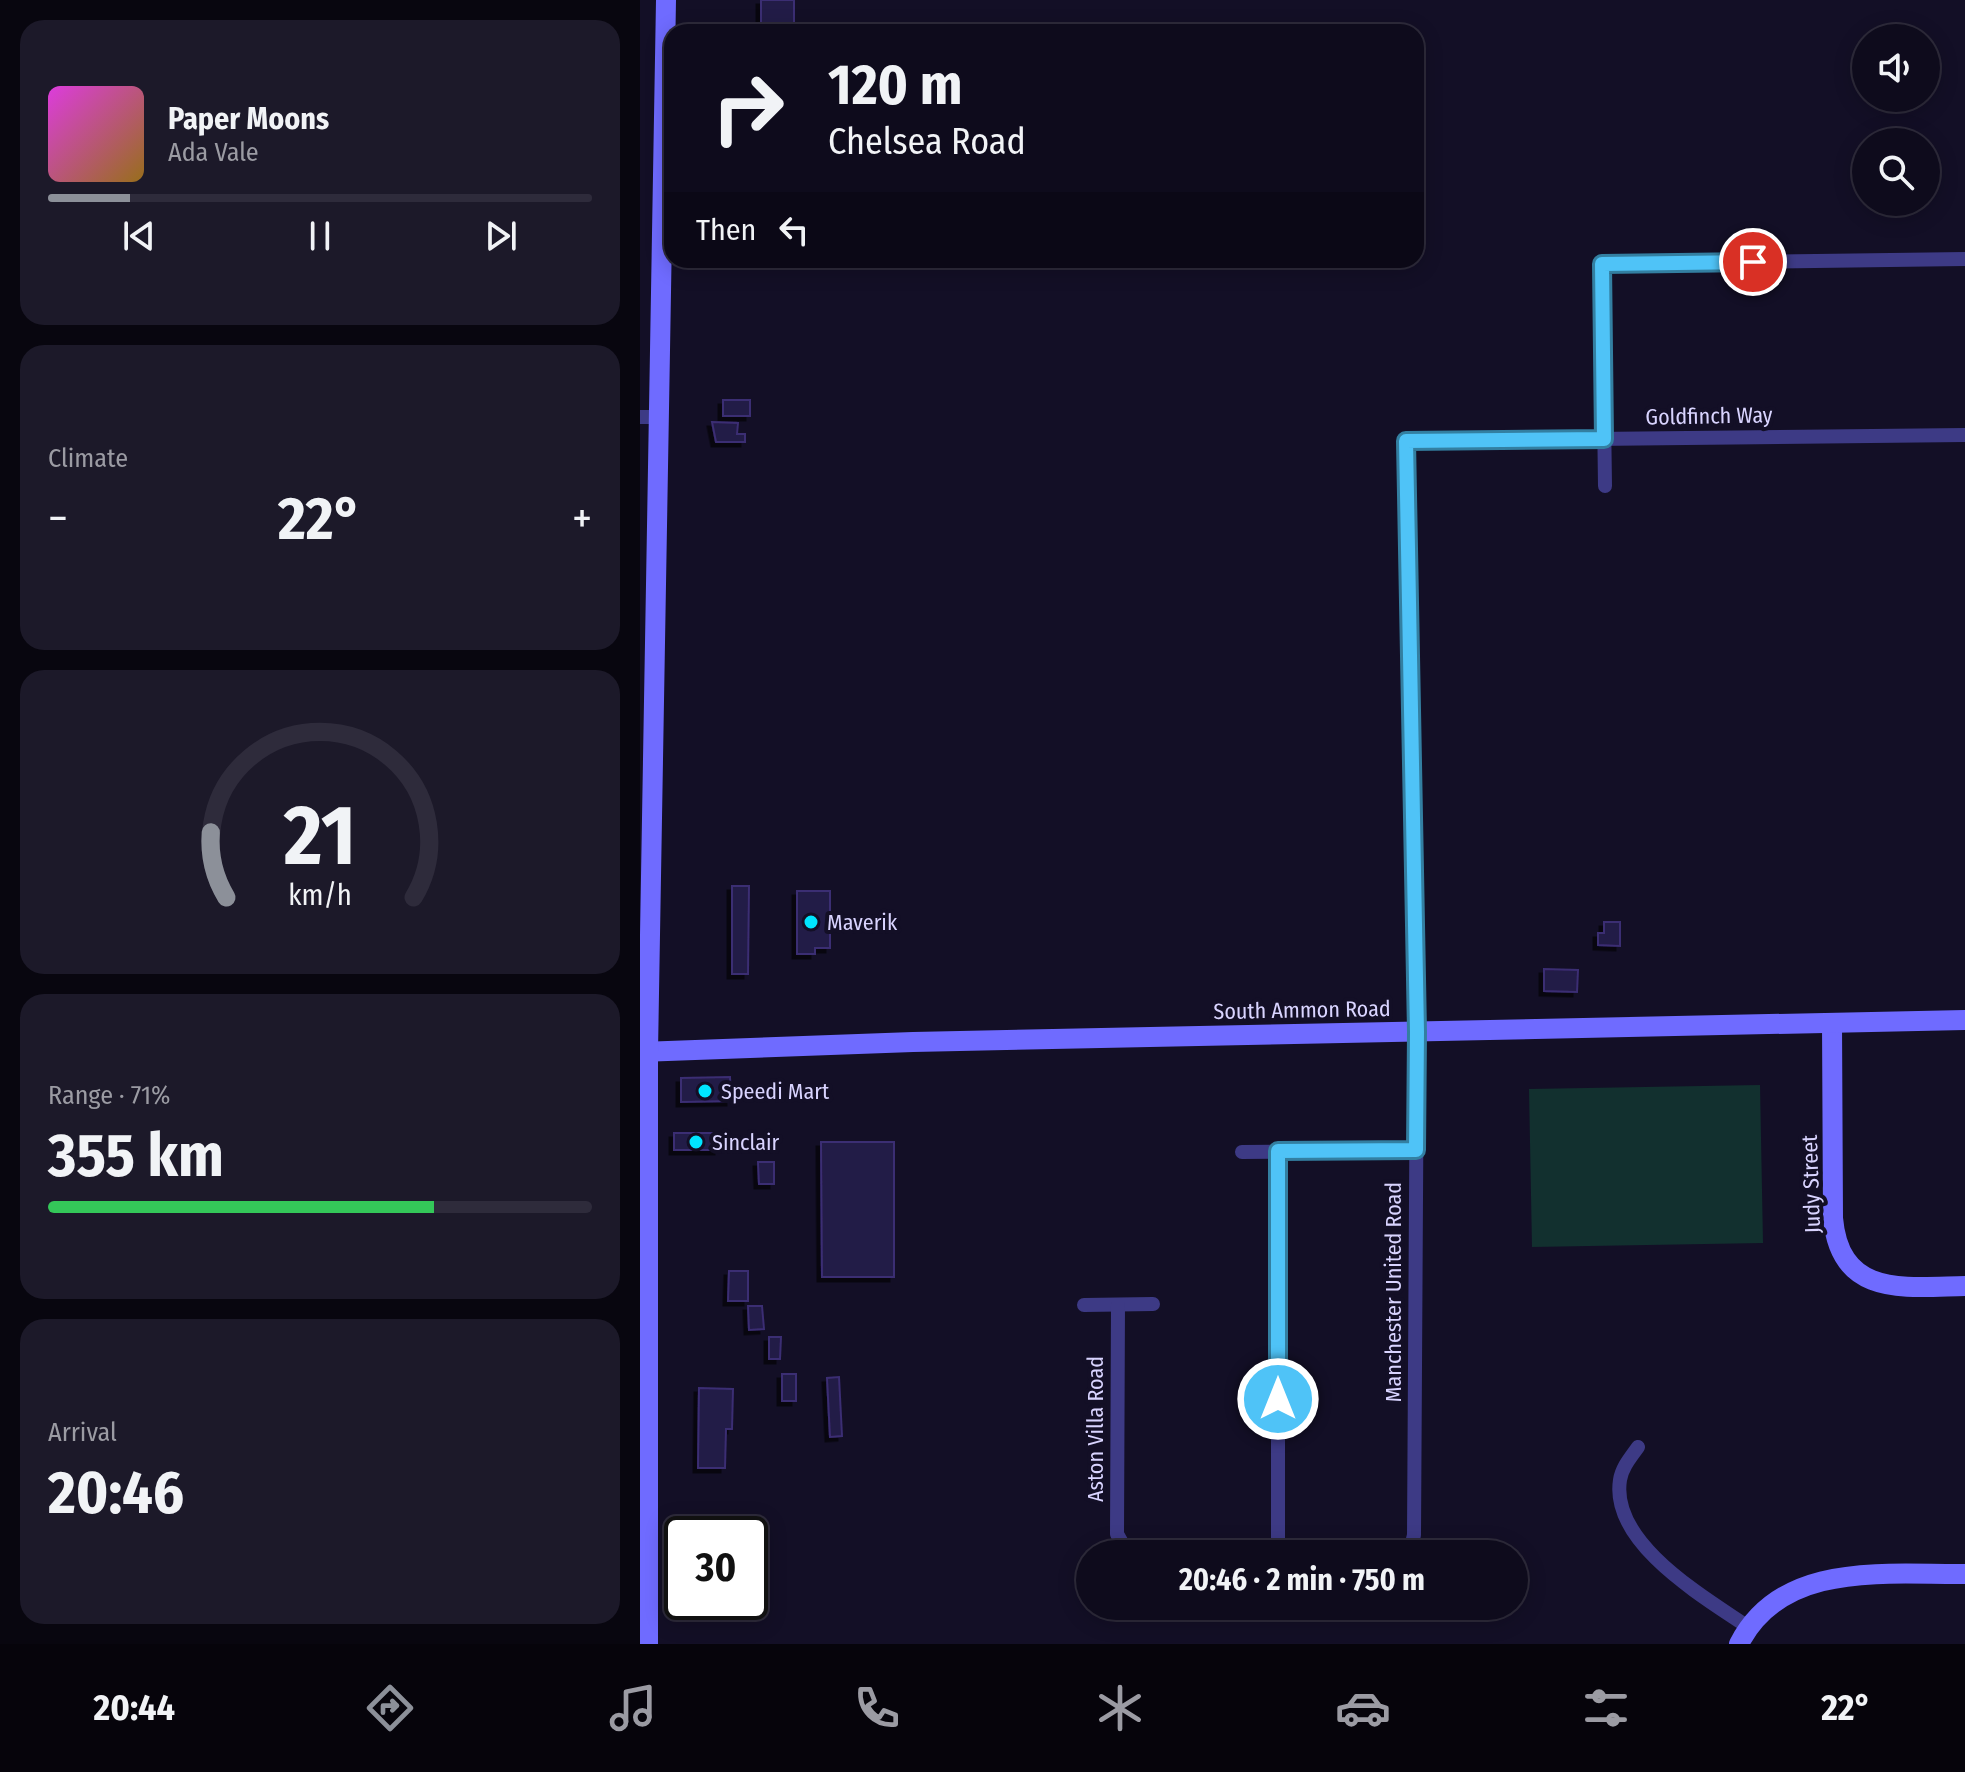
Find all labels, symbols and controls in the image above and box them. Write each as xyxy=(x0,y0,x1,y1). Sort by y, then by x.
map controls xyxy=(1852,24,1940,216)
button: sound xyxy=(1852,24,1940,112)
text: 120 m xyxy=(828,52,963,119)
icon: right xyxy=(696,56,800,160)
text: Paper Moons xyxy=(168,101,329,137)
text: Chelsea Road xyxy=(828,120,1026,164)
button: search xyxy=(1852,128,1940,216)
text: Ada Vale xyxy=(168,137,259,168)
icon: left xyxy=(772,208,816,252)
text: Then xyxy=(696,212,756,248)
icon: previous xyxy=(117,214,161,258)
icon: pause xyxy=(298,214,342,258)
icon: next xyxy=(479,214,523,258)
pin xyxy=(1719,228,1787,296)
icon: arrive xyxy=(1731,240,1775,284)
street label: Goldfinch Way xyxy=(1645,401,1773,431)
text: Climate xyxy=(48,443,128,474)
text: 22° xyxy=(278,483,362,555)
text: − xyxy=(48,492,68,545)
text: + xyxy=(572,492,592,545)
text: 21 xyxy=(283,786,356,886)
text: km/h xyxy=(288,878,352,913)
place label: Maverik xyxy=(827,909,898,936)
marker: Maverik xyxy=(802,913,820,931)
street label: South Ammon Road xyxy=(1213,995,1391,1025)
place label: Speedi Mart xyxy=(721,1078,830,1105)
text: Range · 71% xyxy=(48,1080,171,1111)
marker: Speedi Mart xyxy=(696,1082,714,1100)
text: 355 km xyxy=(48,1120,224,1192)
place label: Sinclair xyxy=(712,1129,779,1156)
marker: Sinclair xyxy=(687,1133,705,1151)
street label: Judy Street xyxy=(1796,1134,1826,1234)
street label: Manchester United Road xyxy=(1380,1182,1407,1402)
street label: Aston Villa Road xyxy=(1082,1356,1109,1502)
position arrow xyxy=(1236,1357,1320,1441)
text: Arrival xyxy=(48,1417,117,1448)
text: 20:46 xyxy=(48,1457,184,1529)
speed limit sign: 30 xyxy=(664,1516,768,1620)
text: 20:46 · 2 min · 750 m xyxy=(1179,1562,1425,1598)
icon: directions xyxy=(362,1680,418,1736)
icon: music xyxy=(605,1680,661,1736)
icon: phone xyxy=(849,1680,905,1736)
icon: climate xyxy=(1092,1680,1148,1736)
icon: car xyxy=(1335,1680,1391,1736)
icon: filters xyxy=(1578,1680,1634,1736)
text: 20:44 xyxy=(94,1686,175,1730)
text: 22° xyxy=(1821,1686,1871,1730)

